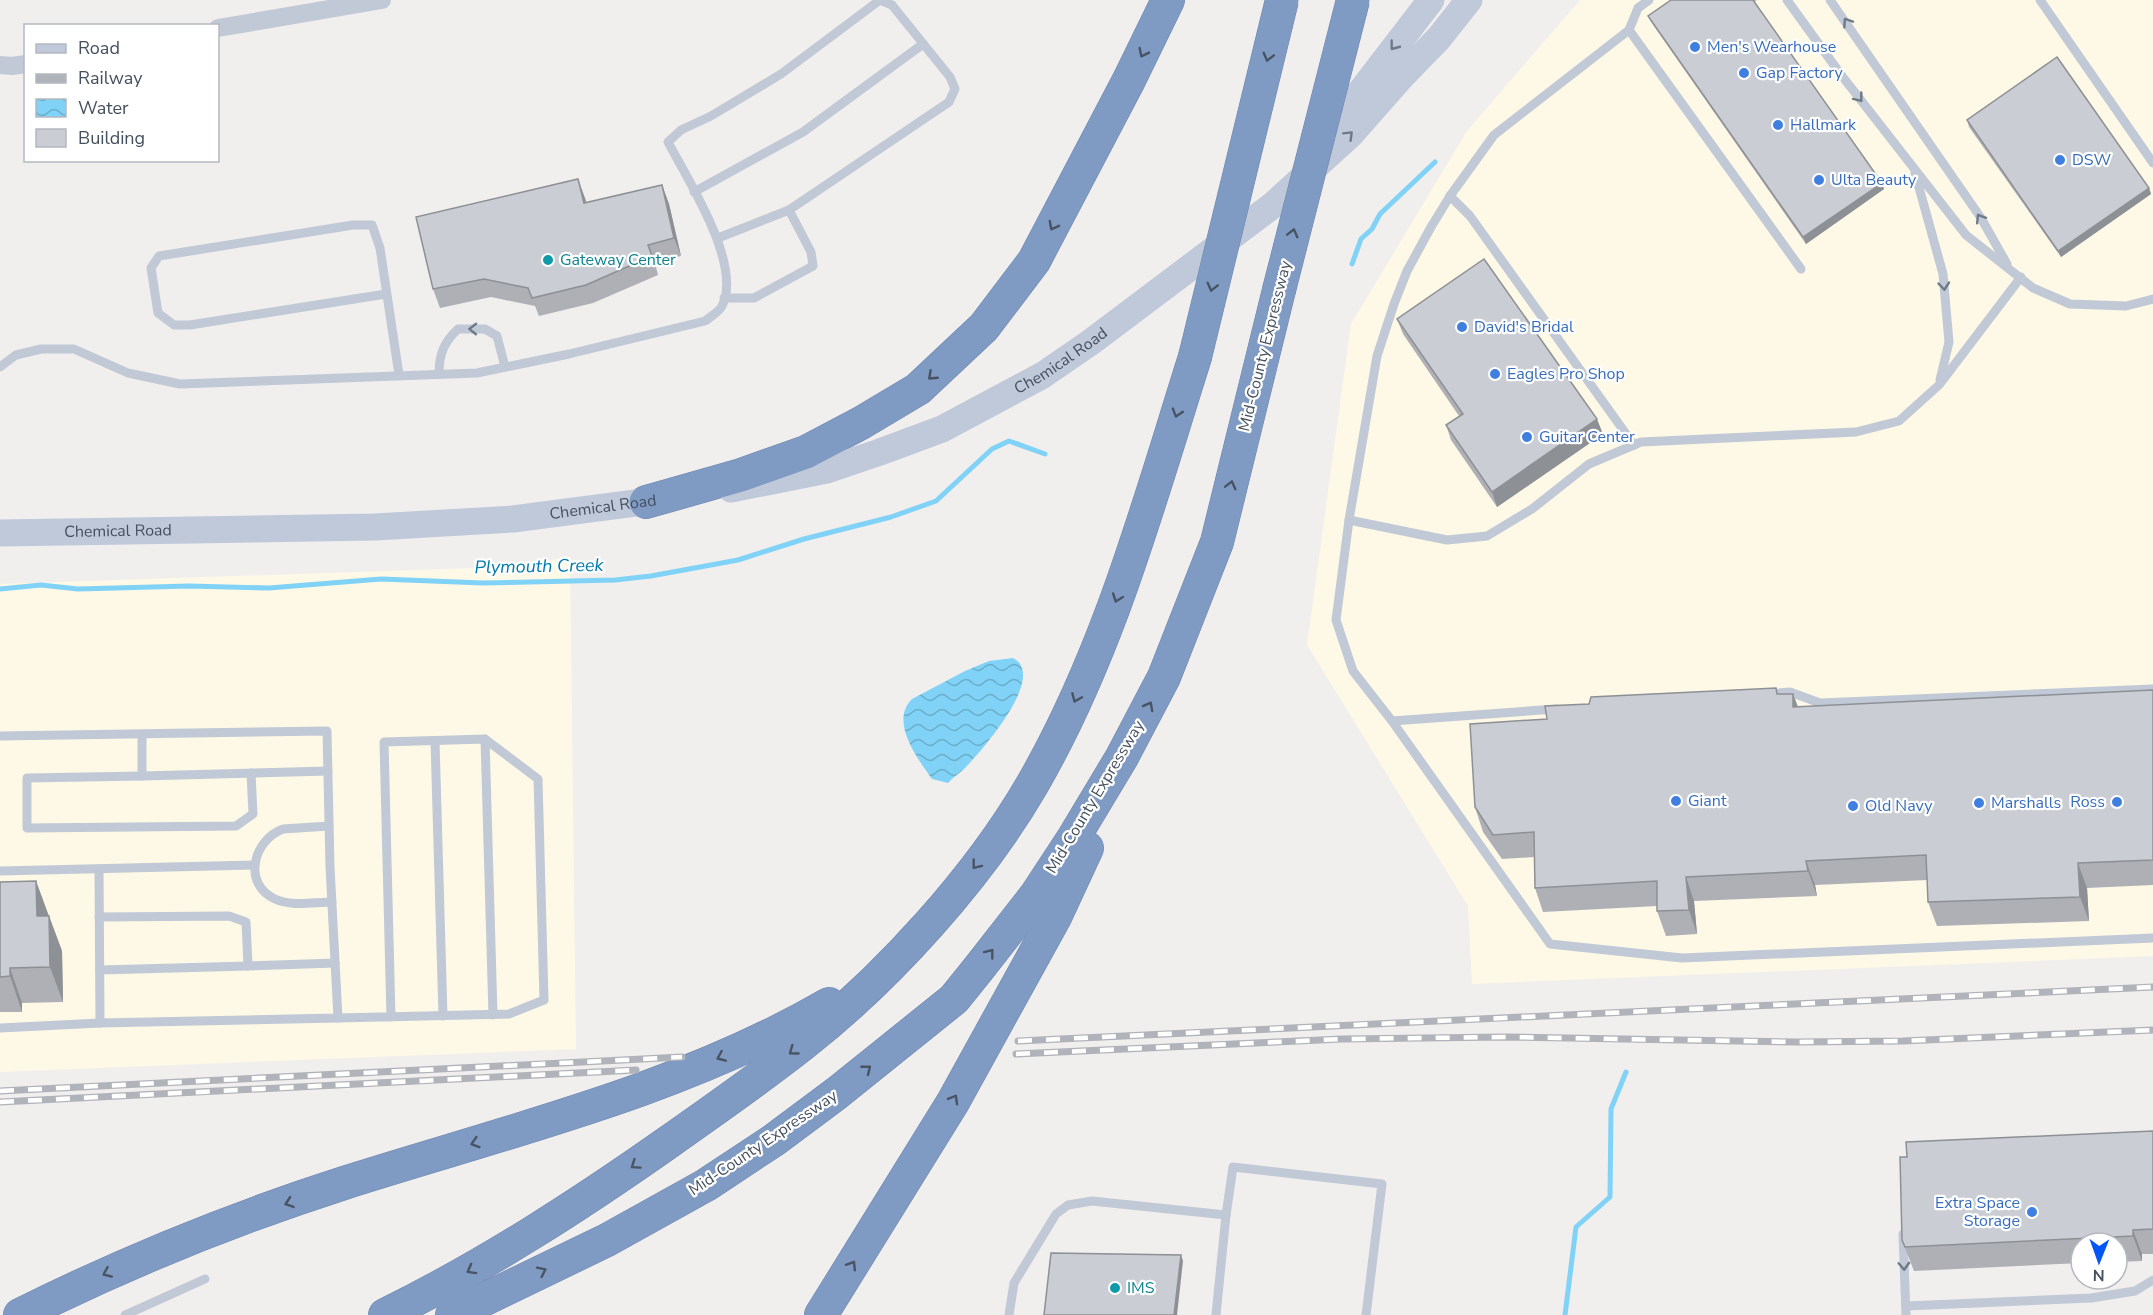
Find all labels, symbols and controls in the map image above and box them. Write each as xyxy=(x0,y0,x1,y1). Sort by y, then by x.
one-way arrow xyxy=(1843,18,1854,29)
legend xyxy=(24,24,219,162)
text: Road xyxy=(78,36,120,60)
place label: Men's Wearhouse xyxy=(1707,36,1836,58)
one-way arrow xyxy=(1391,39,1402,50)
marker: Men's Wearhouse xyxy=(1688,40,1702,54)
one-way arrow xyxy=(1138,46,1150,57)
one-way arrow xyxy=(1262,52,1275,62)
place label: Gap Factory xyxy=(1756,62,1844,84)
text: Railway xyxy=(78,66,143,90)
marker: Gap Factory xyxy=(1737,66,1751,80)
one-way arrow xyxy=(1852,91,1863,102)
text: Water xyxy=(78,96,129,120)
place label: Hallmark xyxy=(1790,114,1857,136)
marker: Hallmark xyxy=(1771,118,1785,132)
text: Building xyxy=(78,126,145,150)
one-way arrow xyxy=(1342,131,1353,142)
place label: DSW xyxy=(2072,149,2112,171)
marker: DSW xyxy=(2053,153,2067,167)
place label: Ulta Beauty xyxy=(1831,169,1917,191)
marker: Ulta Beauty xyxy=(1812,173,1826,187)
one-way arrow xyxy=(1976,214,1988,224)
one-way arrow xyxy=(1049,220,1060,230)
one-way arrow xyxy=(1286,229,1299,239)
place label: Gateway Center xyxy=(560,249,676,271)
marker: Gateway Center xyxy=(541,253,555,267)
street label: Mid-County Expressway xyxy=(1233,258,1297,434)
one-way arrow xyxy=(1937,281,1950,290)
one-way arrow xyxy=(1206,282,1219,292)
place label: David's Bridal xyxy=(1474,316,1574,338)
marker: David's Bridal xyxy=(1455,320,1469,334)
street label: Chemical Road xyxy=(1010,322,1112,399)
one-way arrow xyxy=(468,323,477,335)
place label: Eagles Pro Shop xyxy=(1507,363,1625,385)
marker: Eagles Pro Shop xyxy=(1488,367,1502,381)
one-way arrow xyxy=(928,369,939,380)
one-way arrow xyxy=(1172,407,1184,417)
place label: Guitar Center xyxy=(1539,426,1635,448)
marker: Guitar Center xyxy=(1520,430,1534,444)
one-way arrow xyxy=(1223,480,1236,490)
street label: Chemical Road xyxy=(548,489,658,525)
street label: Chemical Road xyxy=(64,519,172,543)
water label: Plymouth Creek xyxy=(474,553,605,579)
one-way arrow xyxy=(1112,592,1125,603)
one-way arrow xyxy=(1071,692,1083,703)
one-way arrow xyxy=(1142,701,1153,712)
street label: Mid-County Expressway xyxy=(1040,716,1150,878)
place label: Giant xyxy=(1688,790,1727,812)
place label: Ross xyxy=(2070,791,2105,813)
place label: Marshalls xyxy=(1991,792,2061,814)
marker: Giant xyxy=(1669,794,1683,808)
place label: Old Navy xyxy=(1865,795,1933,817)
marker: Ross xyxy=(2110,795,2124,809)
marker: Marshalls xyxy=(1972,796,1986,810)
marker: Old Navy xyxy=(1846,799,1860,813)
one-way arrow xyxy=(973,858,984,869)
one-way arrow xyxy=(983,949,994,960)
one-way arrow xyxy=(789,1044,800,1055)
one-way arrow xyxy=(717,1050,728,1062)
one-way arrow xyxy=(860,1065,871,1076)
street label: Mid-County Expressway xyxy=(684,1085,842,1201)
one-way arrow xyxy=(947,1095,958,1105)
one-way arrow xyxy=(470,1136,481,1148)
one-way arrow xyxy=(631,1158,642,1169)
place label: Extra Space Storage xyxy=(1935,1192,2020,1232)
one-way arrow xyxy=(284,1195,295,1208)
marker: Extra Space Storage xyxy=(2025,1205,2039,1219)
north arrow xyxy=(2069,1231,2129,1291)
one-way arrow xyxy=(844,1261,856,1271)
one-way arrow xyxy=(1898,1262,1911,1271)
one-way arrow xyxy=(467,1263,477,1274)
text: N xyxy=(2093,1264,2105,1286)
one-way arrow xyxy=(103,1266,114,1278)
one-way arrow xyxy=(536,1267,547,1278)
place label: IMS xyxy=(1127,1277,1155,1299)
marker: IMS xyxy=(1108,1281,1122,1295)

